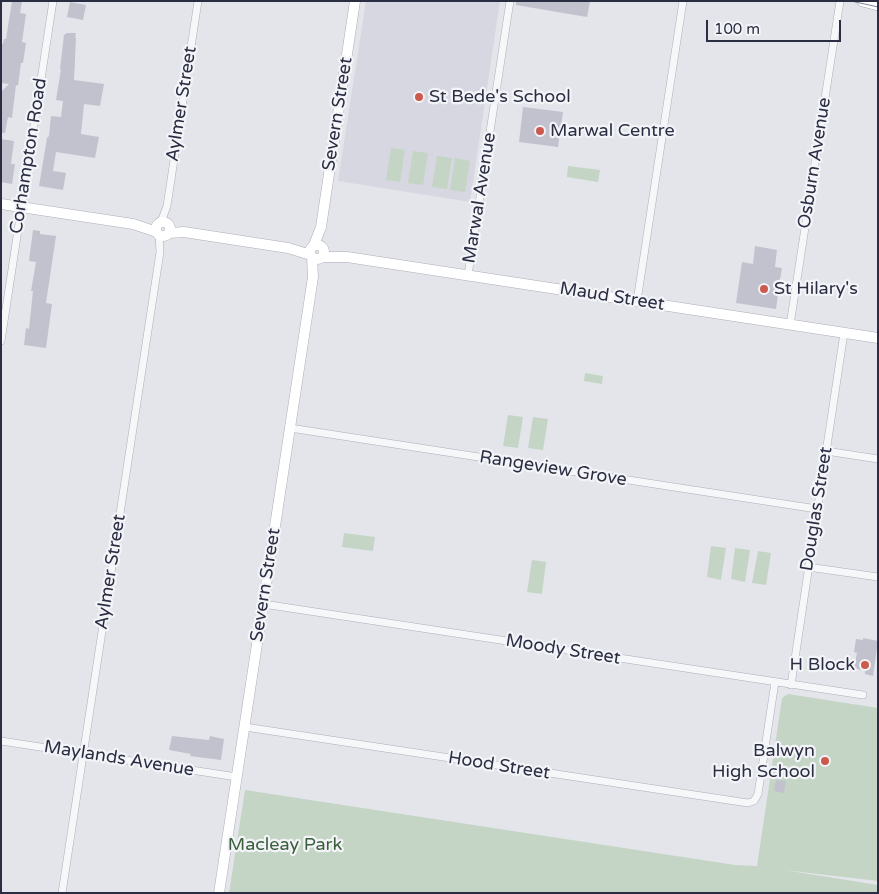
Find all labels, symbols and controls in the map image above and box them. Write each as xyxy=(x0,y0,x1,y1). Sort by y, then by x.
scale bar xyxy=(709,10,844,42)
text: 100 m xyxy=(714,20,760,38)
street label: Aylmer Street xyxy=(162,45,202,163)
street label: Severn Street xyxy=(318,56,358,172)
street label: Corhampton Road xyxy=(6,77,52,235)
place label: St Bede's School xyxy=(429,86,571,108)
marker: St Bede's School xyxy=(413,91,425,103)
street label: Osburn Avenue xyxy=(794,96,836,230)
place label: Marwal Centre xyxy=(550,120,675,142)
marker: Marwal Centre xyxy=(534,125,546,137)
street label: Marwal Avenue xyxy=(459,131,501,265)
street label: Maud Street xyxy=(558,278,666,316)
place label: St Hilary's xyxy=(774,278,858,300)
marker: St Hilary's xyxy=(758,283,770,295)
street label: Douglas Street xyxy=(796,445,838,573)
street label: Rangeview Grove xyxy=(478,447,628,491)
street label: Aylmer Street xyxy=(91,513,131,631)
street label: Severn Street xyxy=(246,527,286,643)
street label: Moody Street xyxy=(504,630,622,670)
place label: H Block xyxy=(790,654,855,676)
marker: H Block xyxy=(859,659,871,671)
street label: Maylands Avenue xyxy=(42,736,196,782)
place label: Balwyn High School xyxy=(712,740,815,782)
street label: Hood Street xyxy=(447,747,551,785)
marker: Balwyn High School xyxy=(819,755,831,767)
park label: Macleay Park xyxy=(228,834,342,856)

